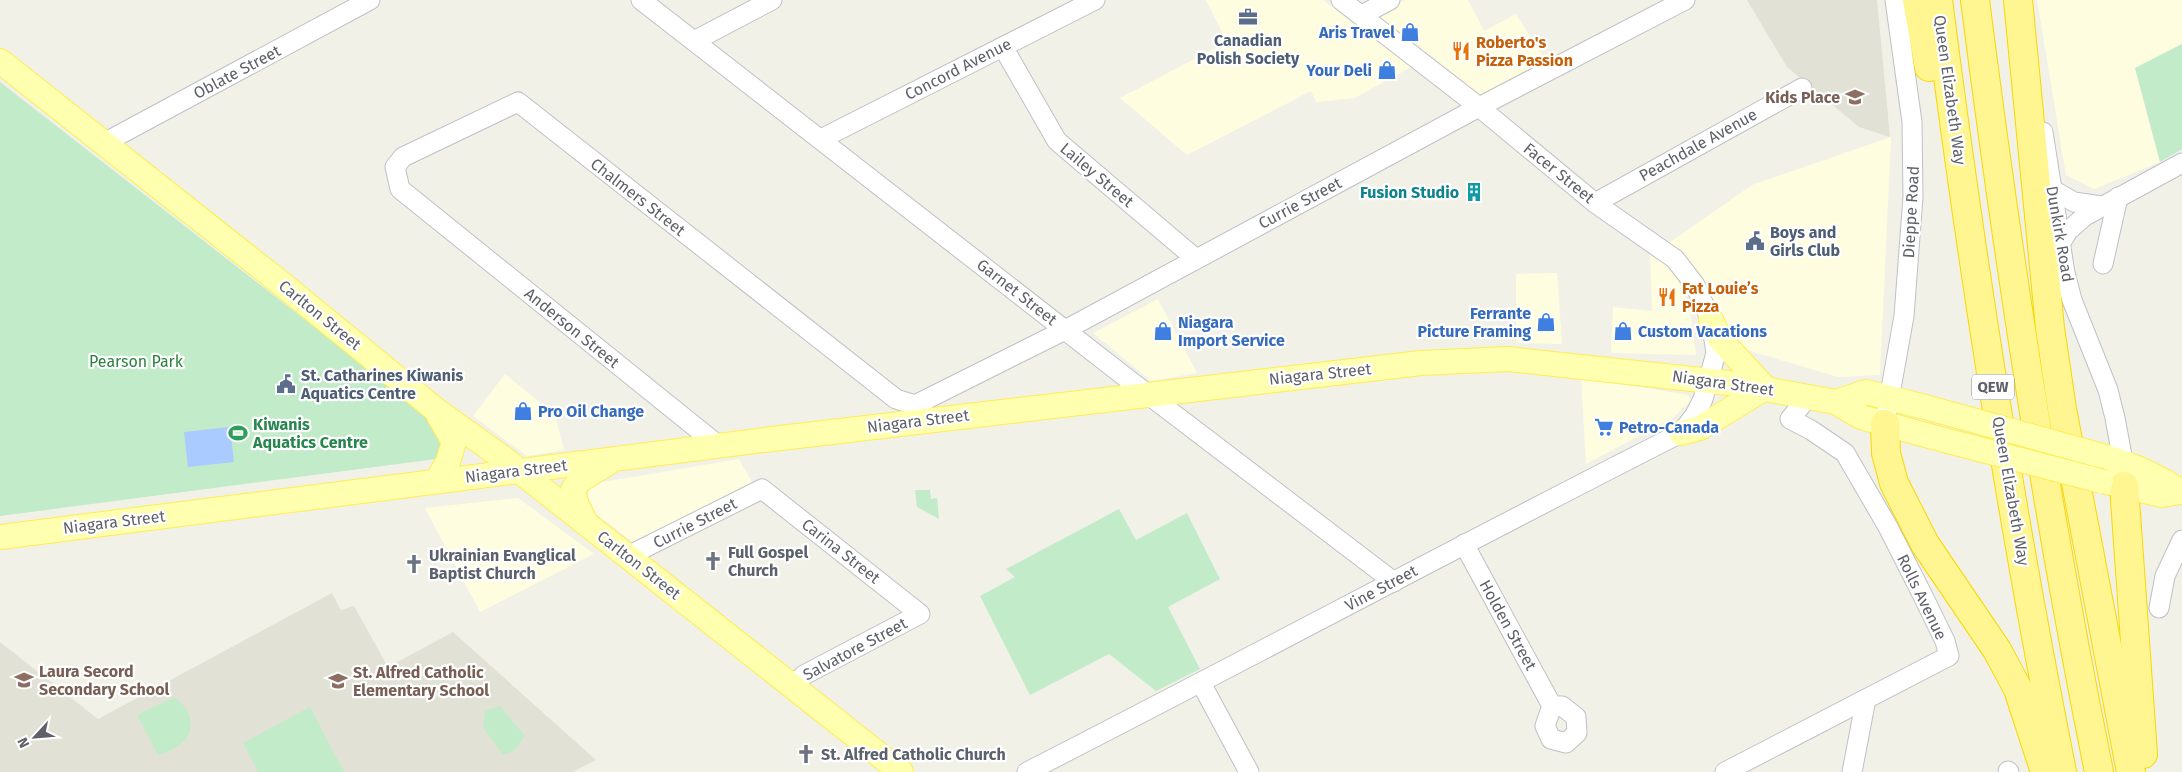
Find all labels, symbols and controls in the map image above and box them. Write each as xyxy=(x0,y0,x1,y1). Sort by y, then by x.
office icon: Canadian Polish Society xyxy=(1237,6,1259,28)
street label: Queen Elizabeth Way xyxy=(1930,14,1970,166)
shop icon: Aris Travel xyxy=(1399,21,1421,43)
place label: Aris Travel xyxy=(1318,23,1395,42)
place label: Canadian Polish Society xyxy=(1197,31,1300,68)
place label: Roberto's Pizza Passion xyxy=(1476,33,1573,70)
street label: Concord Avenue xyxy=(902,34,1014,104)
restaurant icon: Roberto's Pizza Passion xyxy=(1450,40,1472,62)
street label: Oblate Street xyxy=(190,41,284,103)
shop icon: Your Deli xyxy=(1376,59,1398,81)
place label: Your Deli xyxy=(1305,61,1372,80)
school or university icon: Kids Place xyxy=(1844,86,1866,108)
place label: Kids Place xyxy=(1765,88,1840,107)
street label: Peachdale Avenue xyxy=(1636,105,1760,185)
street label: Lailey Street xyxy=(1056,139,1138,211)
street label: Facer Street xyxy=(1520,139,1598,207)
street label: Chalmers Street xyxy=(587,154,689,240)
street label: Dieppe Road xyxy=(1899,165,1923,259)
street label: Currie Street xyxy=(1255,173,1345,233)
building icon: Fusion Studio xyxy=(1463,181,1485,203)
place label: Fusion Studio xyxy=(1360,183,1459,202)
street label: Dunkirk Road xyxy=(2042,184,2078,284)
place label: Boys and Girls Club xyxy=(1770,223,1840,260)
public building icon: Boys and Girls Club xyxy=(1744,230,1766,252)
street label: Garnet Street xyxy=(973,255,1061,329)
street label: Carlton Street xyxy=(275,276,365,354)
place label: Fat Louie’s Pizza xyxy=(1682,279,1759,316)
street label: Anderson Street xyxy=(521,284,623,372)
restaurant icon: Fat Louie’s Pizza xyxy=(1656,286,1678,308)
place label: Ferrante Picture Framing xyxy=(1417,304,1531,341)
shop icon: Ferrante Picture Framing xyxy=(1535,311,1557,333)
place label: Niagara Import Service xyxy=(1178,313,1285,350)
shop icon: Niagara Import Service xyxy=(1152,320,1174,342)
shop icon: Custom Vacations xyxy=(1612,320,1634,342)
place label: Custom Vacations xyxy=(1638,322,1767,341)
park label: Pearson Park xyxy=(89,352,184,371)
street label: Niagara Street xyxy=(1268,359,1372,389)
place label: St. Catharines Kiwanis Aquatics Centre xyxy=(300,366,463,403)
street label: Niagara Street xyxy=(1671,366,1775,400)
public building icon: St. Catharines Kiwanis Aquatics Centre xyxy=(275,373,297,395)
road number: QEW xyxy=(1972,374,2014,400)
shop icon: Pro Oil Change xyxy=(512,400,534,422)
place label: Pro Oil Change xyxy=(538,402,644,421)
street label: Niagara Street xyxy=(866,405,970,437)
place label: Kiwanis Aquatics Centre xyxy=(252,415,368,452)
street label: Queen Elizabeth Way xyxy=(1989,415,2034,567)
supermarket icon: Petro-Canada xyxy=(1593,416,1615,438)
place label: Petro-Canada xyxy=(1619,418,1719,437)
sports icon: Kiwanis Aquatics Centre xyxy=(227,422,249,444)
street label: Niagara Street xyxy=(464,455,568,487)
street label: Currie Street xyxy=(650,494,740,552)
street label: Niagara Street xyxy=(62,506,166,538)
street label: Carina Street xyxy=(798,515,884,588)
street label: Carlton Street xyxy=(594,527,685,603)
place label: Full Gospel Church xyxy=(728,543,808,580)
place label: Ukrainian Evanglical Baptist Church xyxy=(429,546,576,583)
church icon: Full Gospel Church xyxy=(702,550,724,572)
street label: Rolls Avenue xyxy=(1893,551,1951,643)
church icon: Ukrainian Evanglical Baptist Church xyxy=(403,553,425,575)
street label: Vine Street xyxy=(1342,561,1421,615)
street label: Holden Street xyxy=(1475,577,1541,674)
street label: Salvatore Street xyxy=(800,614,910,684)
place label: Laura Secord Secondary School xyxy=(39,662,170,699)
place label: St. Alfred Catholic Elementary School xyxy=(353,663,489,700)
school or university icon: Laura Secord Secondary School xyxy=(13,669,35,691)
school or university icon: St. Alfred Catholic Elementary School xyxy=(327,670,349,692)
north arrow xyxy=(10,712,60,762)
text: N xyxy=(14,735,33,750)
church icon: St. Alfred Catholic Church xyxy=(795,743,817,765)
place label: St. Alfred Catholic Church xyxy=(821,745,1006,764)

